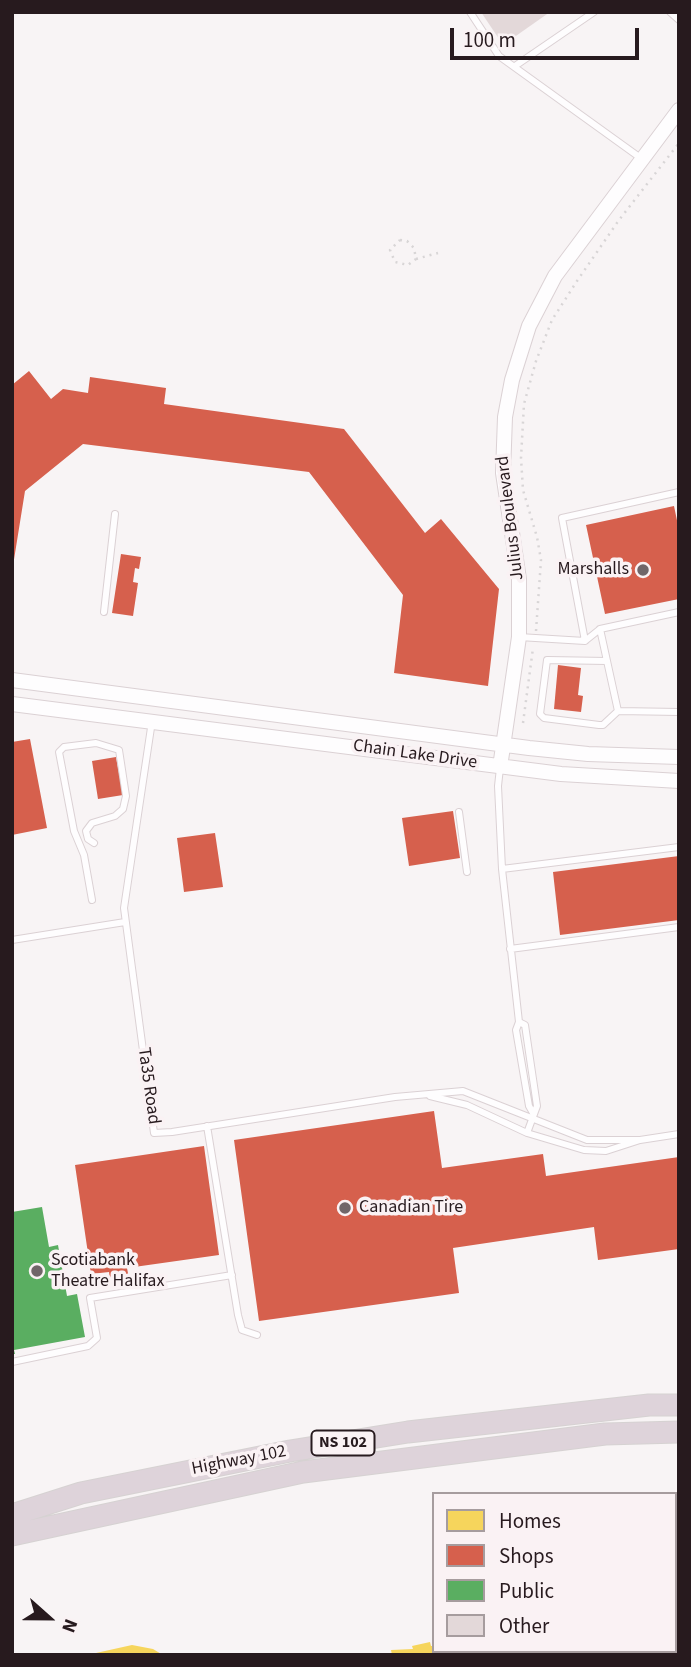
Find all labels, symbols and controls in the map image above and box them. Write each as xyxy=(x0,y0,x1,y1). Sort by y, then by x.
scale bar xyxy=(453,14,642,58)
text: 100 m xyxy=(463,25,516,55)
street label: Julius Boulevard xyxy=(493,455,529,581)
place label: Marshalls xyxy=(558,559,629,581)
marker: Marshalls xyxy=(635,562,651,578)
street label: Chain Lake Drive xyxy=(352,736,478,774)
street label: Ta35 Road xyxy=(132,1046,164,1126)
place label: Canadian Tire xyxy=(359,1197,463,1219)
marker: Canadian Tire xyxy=(337,1200,353,1216)
place label: Scotiabank Theatre Halifax xyxy=(51,1250,164,1292)
marker: Scotiabank Theatre Halifax xyxy=(29,1263,45,1279)
road number: NS 102 xyxy=(312,1430,374,1456)
street label: Highway 102 xyxy=(190,1441,288,1481)
legend xyxy=(432,1492,677,1653)
text: Homes xyxy=(499,1506,561,1536)
text: Shops xyxy=(499,1541,553,1571)
text: Public xyxy=(499,1576,554,1606)
north arrow xyxy=(14,1583,84,1653)
text: Other xyxy=(499,1611,549,1641)
text: N xyxy=(54,1615,84,1636)

